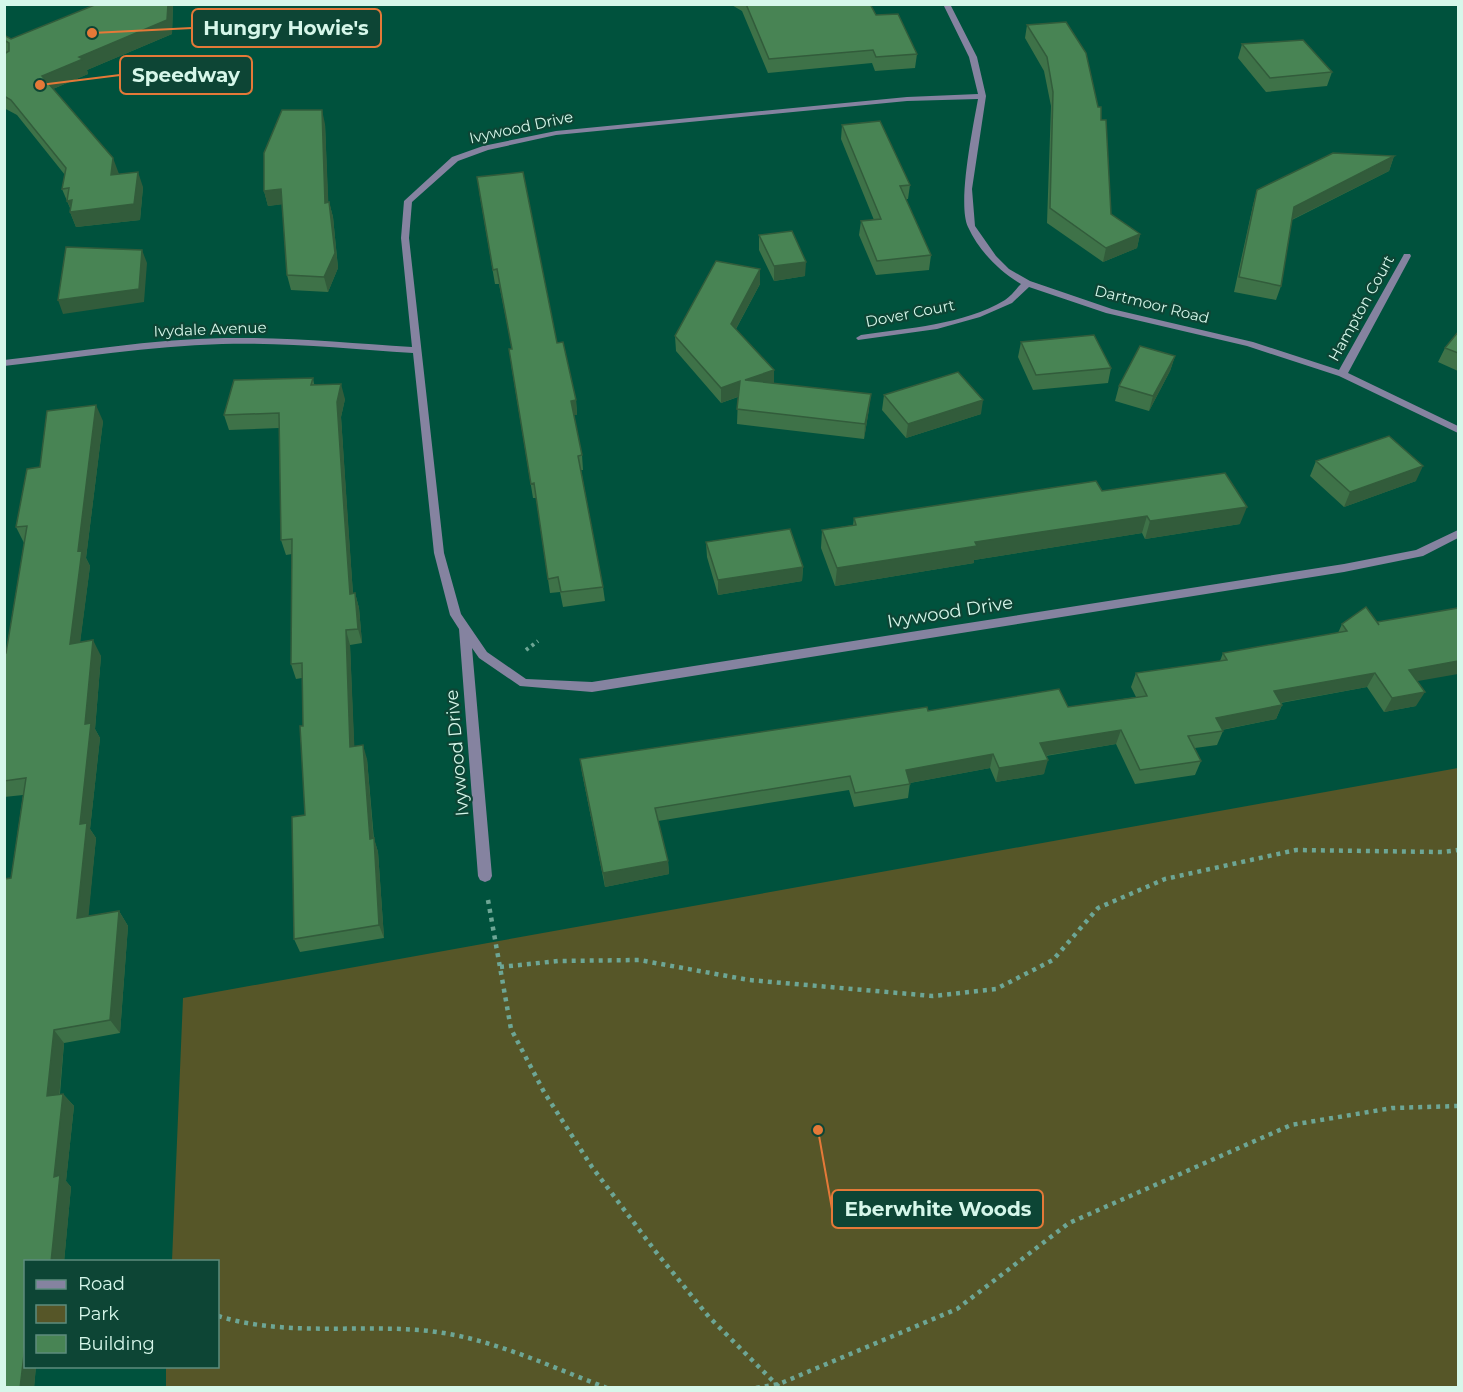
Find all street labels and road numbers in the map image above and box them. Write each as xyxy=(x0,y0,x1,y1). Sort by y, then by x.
street label: Ivywood Drive xyxy=(467,107,575,147)
street label: Hampton Court xyxy=(1324,252,1398,364)
street label: Dartmoor Road xyxy=(1093,281,1211,327)
street label: Dover Court xyxy=(864,295,956,331)
street label: Ivydale Avenue xyxy=(153,318,267,340)
street label: Ivywood Drive xyxy=(886,591,1015,633)
street label: Ivywood Drive xyxy=(440,689,473,817)

